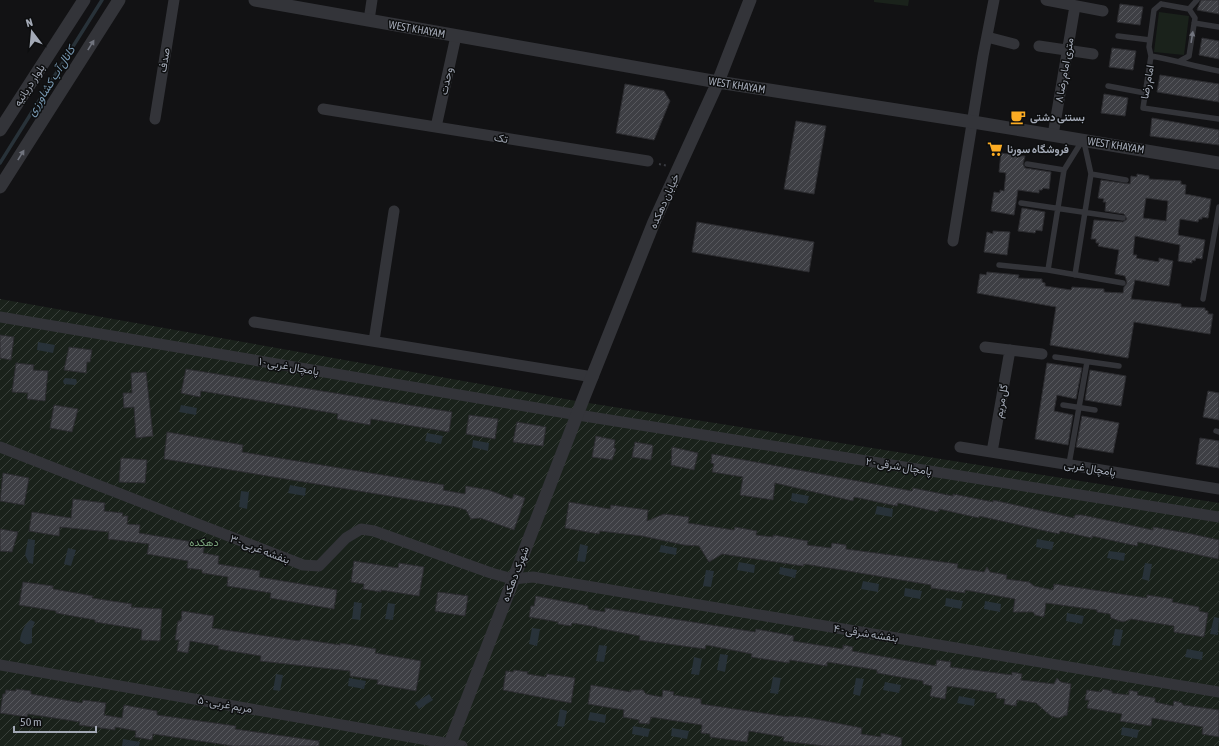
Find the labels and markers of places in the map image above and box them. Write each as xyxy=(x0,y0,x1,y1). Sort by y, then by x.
cafe icon: بستنی دشتی xyxy=(1009,108,1027,126)
place label: بستنی دشتی xyxy=(1030,111,1085,124)
supermarket icon: فروشگاه سورنا xyxy=(986,140,1004,158)
place label: فروشگاه سورنا xyxy=(1007,143,1069,156)

